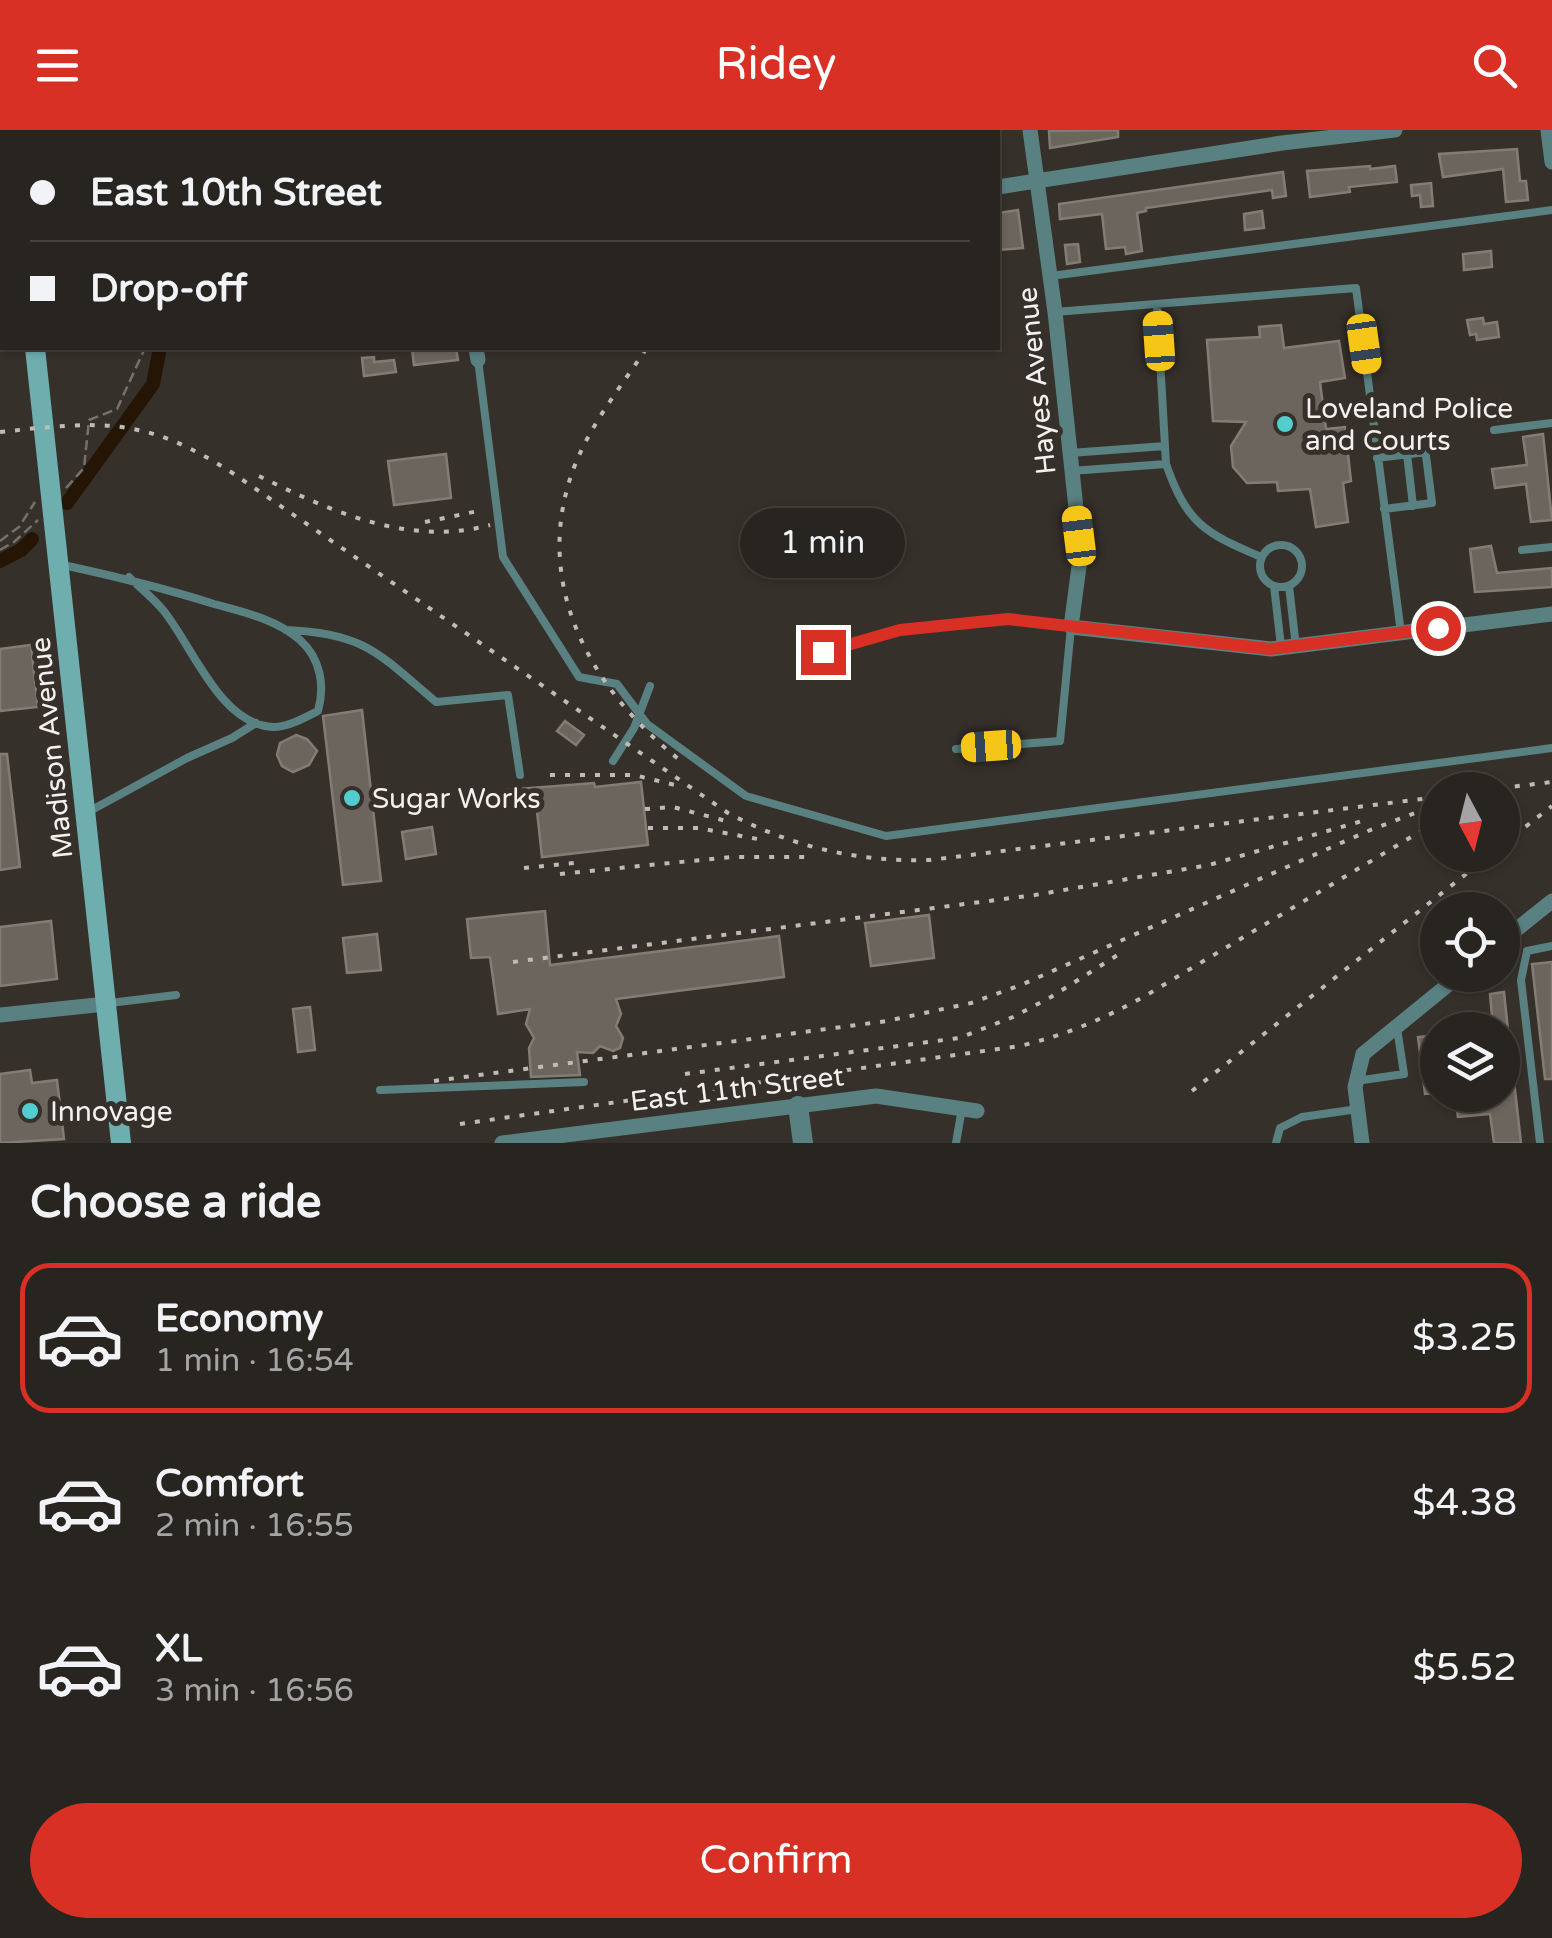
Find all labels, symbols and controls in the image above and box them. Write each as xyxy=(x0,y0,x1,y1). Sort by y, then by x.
icon: menu xyxy=(30,38,85,93)
text: Ridey xyxy=(715,38,837,92)
icon: search xyxy=(1467,38,1522,93)
text: East 10th Street xyxy=(90,170,382,216)
text: Drop-off xyxy=(90,266,247,312)
street label: Hayes Avenue xyxy=(1010,286,1064,476)
car xyxy=(1142,310,1176,372)
car xyxy=(1345,312,1383,376)
place label: Loveland Police and Courts xyxy=(1305,392,1513,458)
marker: Loveland Police and Courts xyxy=(1274,413,1296,435)
car xyxy=(1060,504,1098,568)
callout: 1 min xyxy=(740,507,906,577)
text: 1 min xyxy=(780,524,865,562)
route start xyxy=(1416,606,1461,651)
route end xyxy=(801,630,846,675)
street label: Madison Avenue xyxy=(23,636,81,860)
car xyxy=(960,729,1022,763)
north arrow xyxy=(1420,772,1520,872)
map controls xyxy=(1420,772,1520,1112)
place label: Sugar Works xyxy=(372,782,541,816)
marker: Sugar Works xyxy=(341,787,363,809)
button: locate xyxy=(1420,892,1520,992)
button: layers xyxy=(1420,1012,1520,1112)
street label: East 11th Street xyxy=(628,1059,846,1119)
place label: Innovage xyxy=(50,1095,173,1129)
marker: Innovage xyxy=(19,1100,41,1122)
text: Choose a ride xyxy=(30,1176,321,1230)
icon: car xyxy=(35,1293,125,1383)
text: Economy xyxy=(155,1296,323,1342)
text: $3.25 xyxy=(1412,1315,1517,1361)
text: 1 min · 16:54 xyxy=(155,1342,354,1380)
icon: car xyxy=(35,1458,125,1548)
text: Comfort xyxy=(155,1461,304,1507)
text: $4.38 xyxy=(1412,1480,1517,1526)
text: 2 min · 16:55 xyxy=(155,1507,354,1545)
icon: car xyxy=(35,1623,125,1713)
text: XL xyxy=(155,1626,202,1672)
text: $5.52 xyxy=(1412,1645,1517,1691)
text: 3 min · 16:56 xyxy=(155,1672,354,1710)
button: Confirm xyxy=(30,1803,1522,1918)

